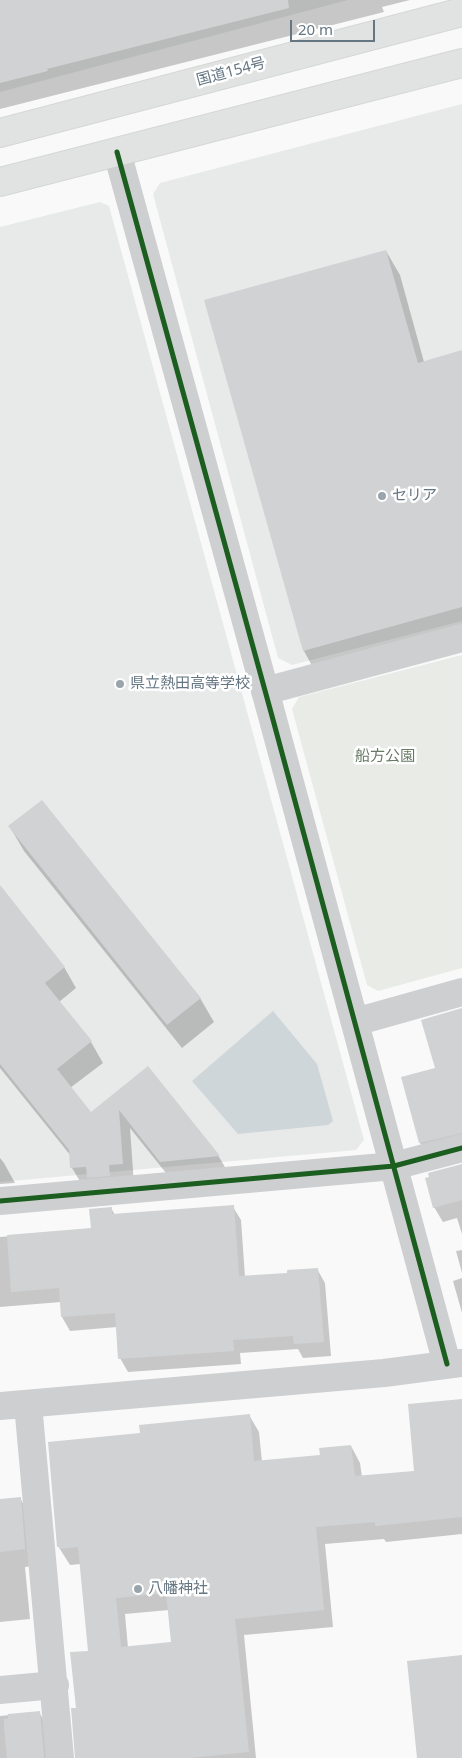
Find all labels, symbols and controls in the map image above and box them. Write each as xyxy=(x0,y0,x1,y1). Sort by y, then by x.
scale bar xyxy=(292,10,377,42)
text: 20 m xyxy=(298,19,333,39)
street label: 国道154号 xyxy=(195,54,267,90)
place label: セリア xyxy=(392,487,437,505)
marker: セリア xyxy=(376,490,388,502)
place label: 県立熱田高等学校 xyxy=(130,675,250,693)
marker: 県立熱田高等学校 xyxy=(114,678,126,690)
park label: 船方公園 xyxy=(355,748,415,766)
place label: 八幡神社 xyxy=(148,1580,208,1598)
marker: 八幡神社 xyxy=(132,1583,144,1595)

